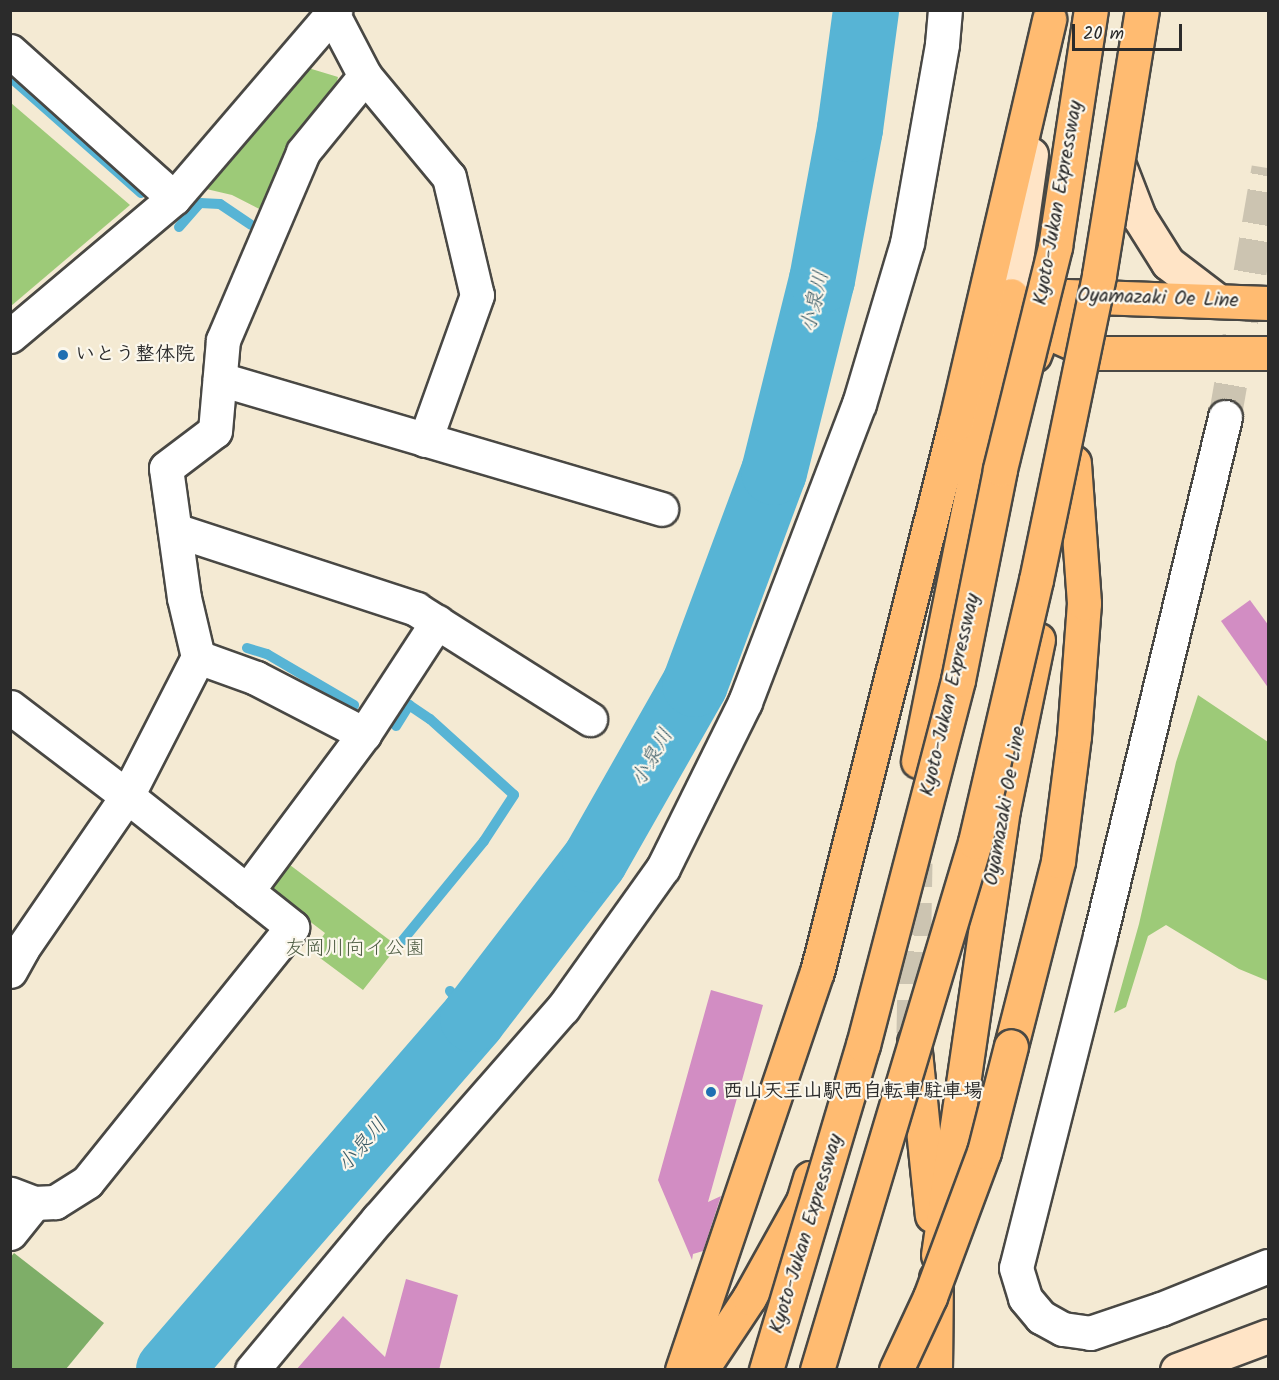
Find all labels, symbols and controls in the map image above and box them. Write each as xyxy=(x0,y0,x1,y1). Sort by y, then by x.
scale bar xyxy=(1075,12,1184,50)
text: 20 m xyxy=(1083,20,1124,49)
street label: Kyoto-Jukan Expressway xyxy=(1029,99,1089,307)
water label: 小泉川 xyxy=(797,268,835,336)
street label: Oyamazaki Oe Line xyxy=(1077,284,1239,314)
place label: いとう整体院 xyxy=(75,343,195,367)
marker: いとう整体院 xyxy=(56,348,70,362)
street label: Kyoto-Jukan Expressway xyxy=(916,591,986,799)
water label: 小泉川 xyxy=(626,724,680,792)
street label: Oyamazaki Oe Line xyxy=(980,725,1032,887)
park label: 友岡川向イ公園 xyxy=(285,937,425,961)
place label: 西山天王山駅西自転車駐車場 xyxy=(723,1080,983,1104)
marker: 西山天王山駅西自転車駐車場 xyxy=(704,1085,718,1099)
water label: 小泉川 xyxy=(333,1114,393,1178)
street label: Kyoto-Jukan Expressway xyxy=(765,1131,849,1337)

